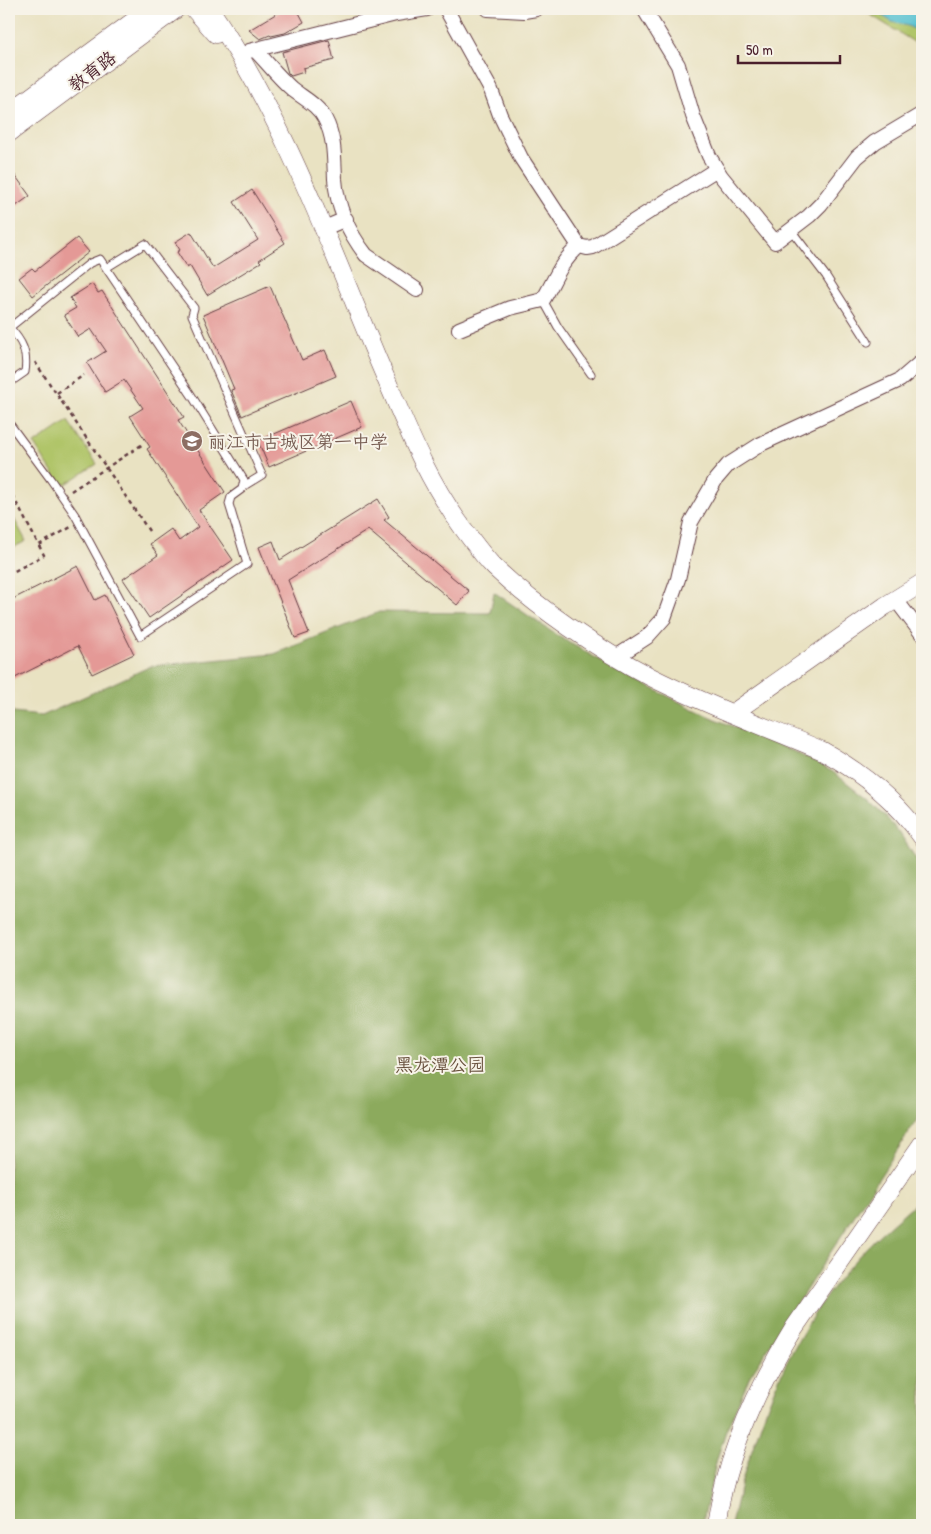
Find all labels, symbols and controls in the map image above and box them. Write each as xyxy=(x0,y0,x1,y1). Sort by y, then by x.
scale bar xyxy=(738,32,841,64)
text: 50 m xyxy=(746,39,773,60)
street label: 教育路 xyxy=(63,45,121,97)
school or university icon: 丽江市古城区第一中学 xyxy=(180,429,204,453)
place label: 丽江市古城区第一中学 xyxy=(208,429,388,454)
park label: 黑龙潭公园 xyxy=(395,1052,485,1077)

